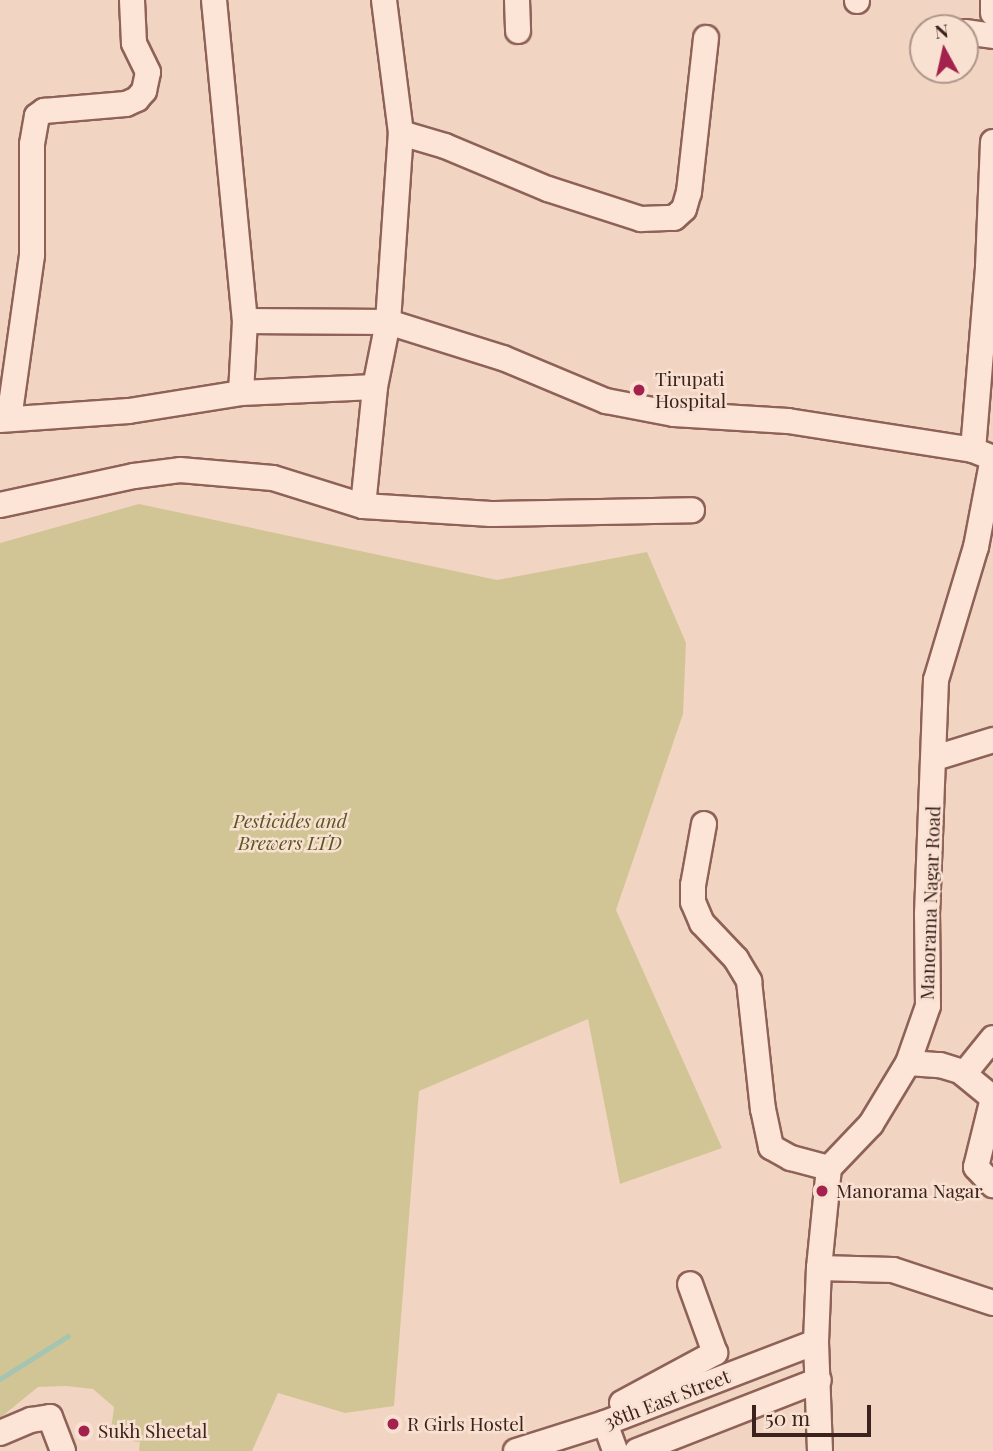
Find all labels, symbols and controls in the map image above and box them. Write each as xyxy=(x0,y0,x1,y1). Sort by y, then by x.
north arrow xyxy=(909,14,979,84)
text: N xyxy=(933,16,950,44)
place label: Tirupati Hospital xyxy=(655,368,726,412)
marker: Tirupati Hospital xyxy=(629,380,649,400)
street label: Manorama Nagar Road xyxy=(915,805,945,1001)
park label: Pesticides and Brewers LTD xyxy=(233,810,347,854)
place label: Manorama Nagar xyxy=(836,1180,983,1202)
marker: Manorama Nagar xyxy=(814,1183,830,1199)
street label: 38th East Street xyxy=(601,1365,733,1433)
scale bar xyxy=(755,1392,874,1436)
text: 50 m xyxy=(765,1403,810,1431)
place label: R Girls Hostel xyxy=(407,1413,524,1435)
marker: R Girls Hostel xyxy=(385,1416,401,1432)
place label: Sukh Sheetal xyxy=(98,1420,207,1442)
marker: Sukh Sheetal xyxy=(76,1423,92,1439)

